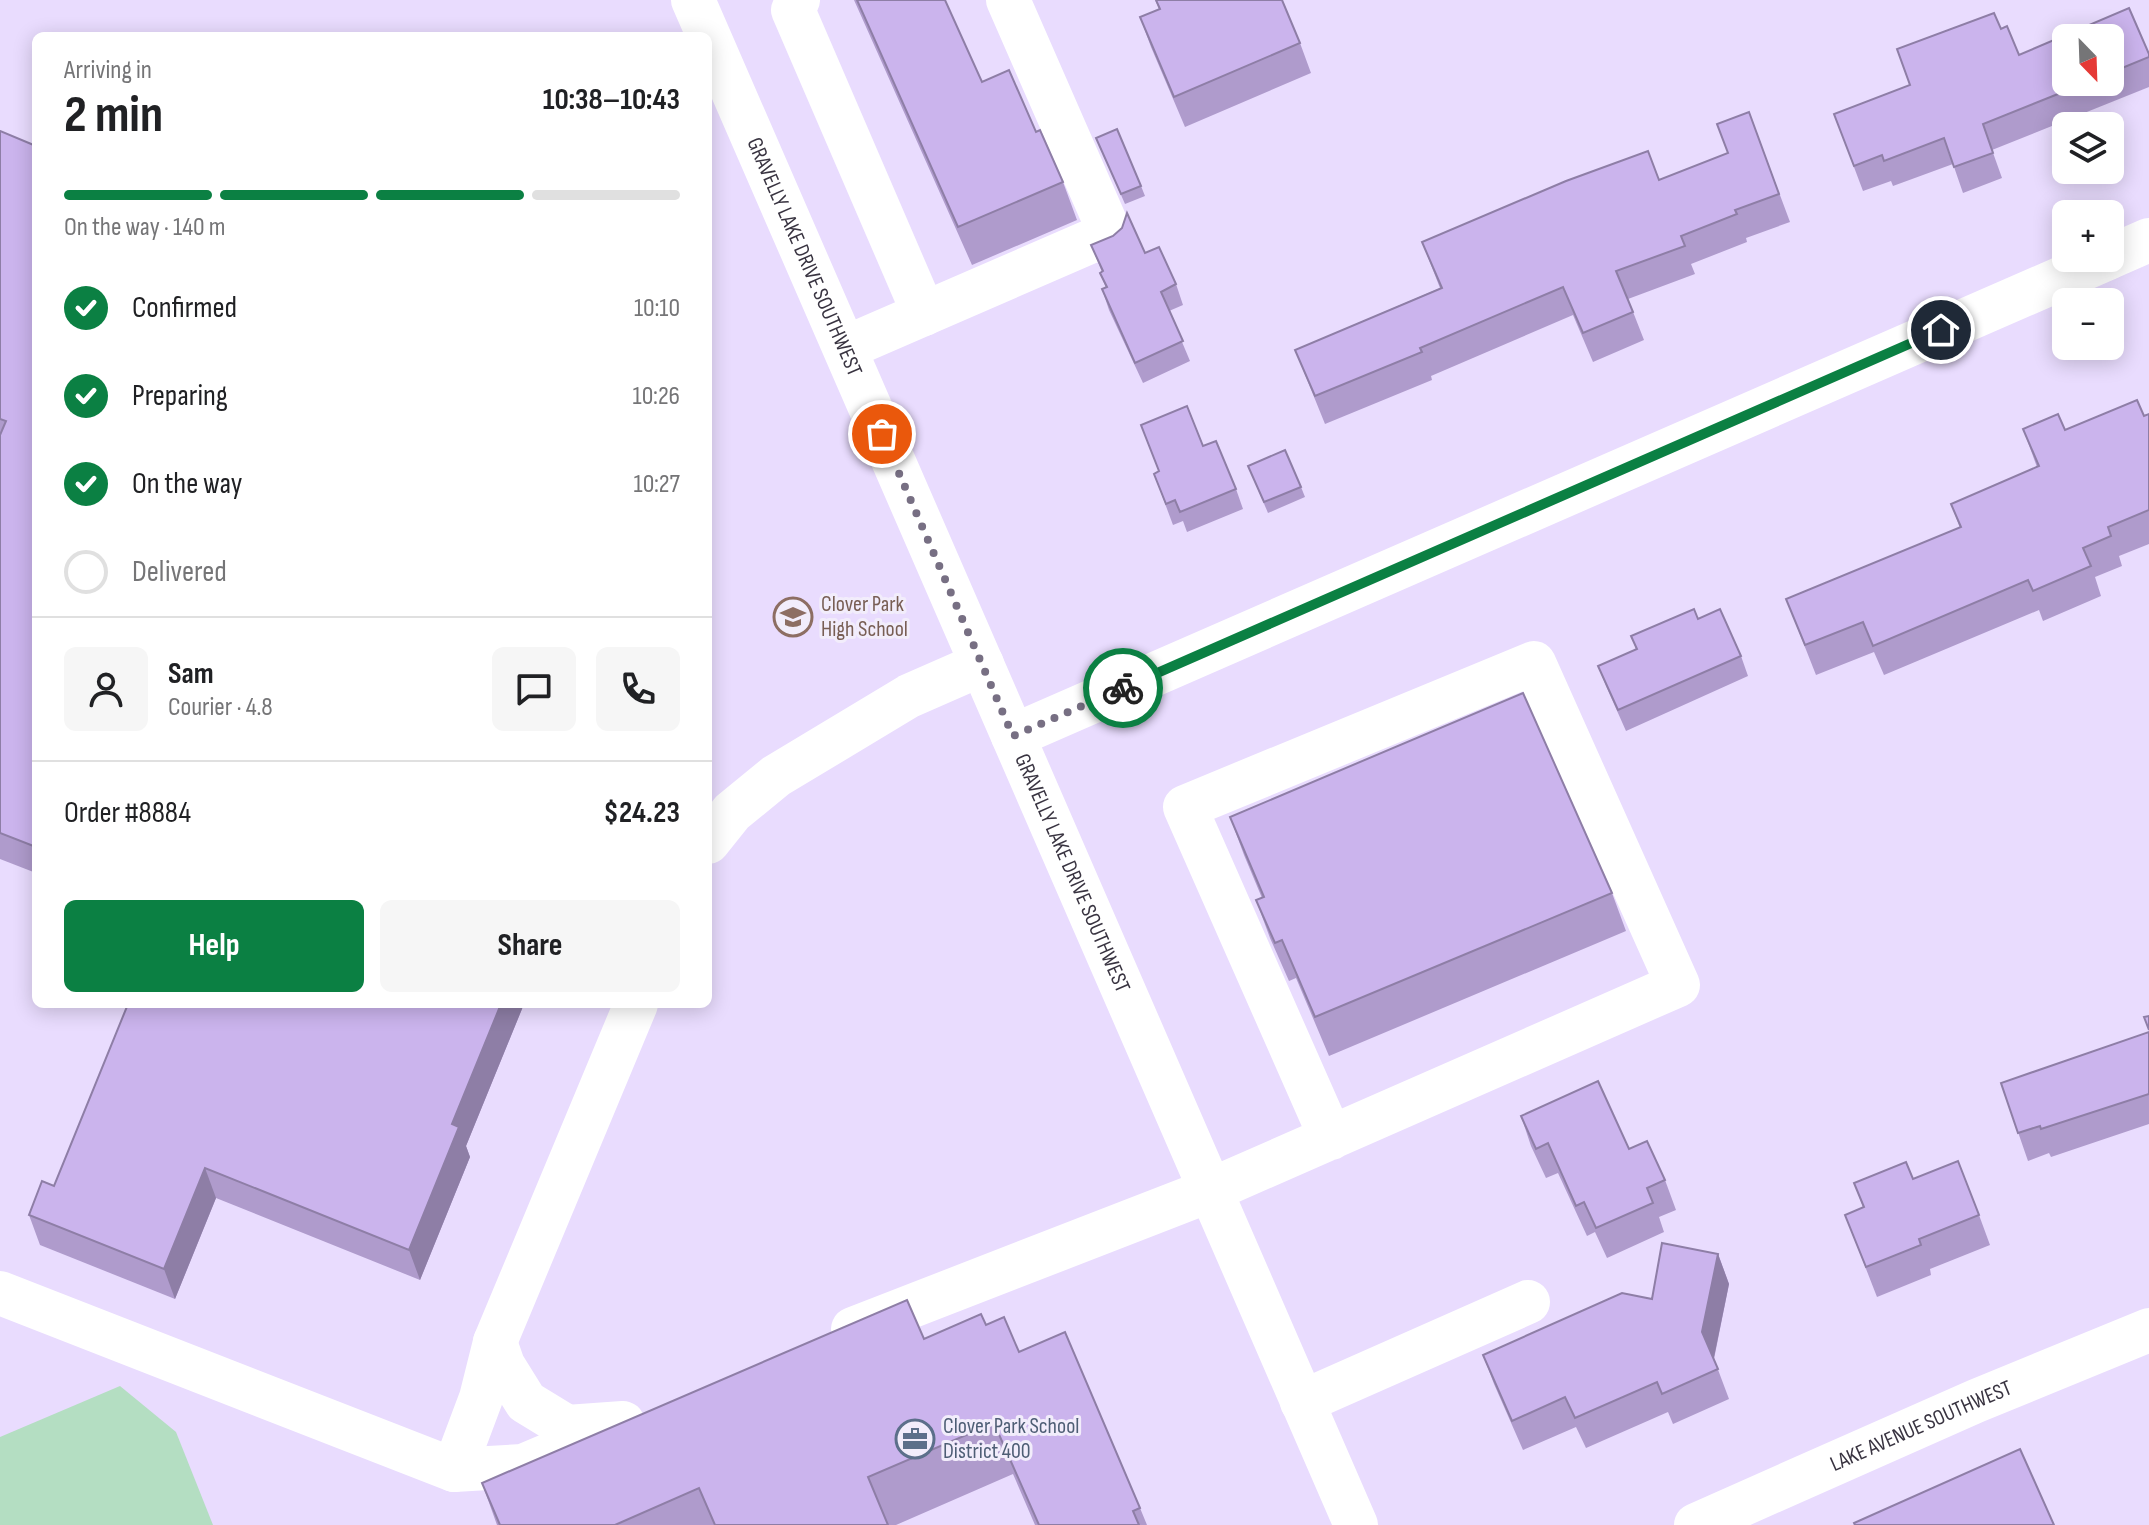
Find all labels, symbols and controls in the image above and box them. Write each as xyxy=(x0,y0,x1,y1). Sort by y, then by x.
north arrow xyxy=(2052,24,2124,96)
map controls xyxy=(2052,24,2124,360)
text: Arriving in xyxy=(64,55,152,86)
text: 10:38–10:43 xyxy=(543,82,680,118)
text: 2 min xyxy=(64,84,163,147)
button: layers xyxy=(2052,112,2124,184)
street label: GRAVELLY LAKE DRIVE SOUTHWEST xyxy=(741,133,868,380)
button: + xyxy=(2052,200,2124,272)
text: On the way · 140 m xyxy=(64,212,226,243)
icon: check xyxy=(64,286,108,330)
button: − xyxy=(2052,288,2124,360)
text: Confirmed xyxy=(132,290,237,326)
text: 10:10 xyxy=(634,293,680,324)
pin xyxy=(1907,296,1975,364)
icon: home xyxy=(1919,308,1963,352)
icon: check xyxy=(64,374,108,418)
text: Preparing xyxy=(132,378,228,414)
text: 10:26 xyxy=(633,381,680,412)
pin xyxy=(848,400,916,468)
icon: bag xyxy=(860,412,904,456)
icon: check xyxy=(64,462,108,506)
text: On the way xyxy=(132,466,242,502)
text: 10:27 xyxy=(634,469,680,500)
text: Delivered xyxy=(132,554,227,590)
place label: Clover Park High School xyxy=(821,591,908,643)
school or university icon: Clover Park High School xyxy=(772,596,814,638)
button: person xyxy=(64,647,148,731)
button: chat xyxy=(492,647,576,731)
button: phone xyxy=(596,647,680,731)
courier xyxy=(1083,648,1163,728)
text: Sam xyxy=(168,656,214,692)
icon: bike xyxy=(1101,666,1145,710)
text: Courier · 4.8 xyxy=(168,692,273,723)
street label: GRAVELLY LAKE DRIVE SOUTHWEST xyxy=(1009,750,1136,997)
text: Order #8884 xyxy=(64,795,191,831)
text: $24.23 xyxy=(604,795,680,831)
button: Help xyxy=(64,900,364,992)
button: Share xyxy=(380,900,680,992)
street label: LAKE AVENUE SOUTHWEST xyxy=(1826,1374,2016,1477)
place label: Clover Park School District 400 xyxy=(943,1413,1079,1465)
office icon: Clover Park School District 400 xyxy=(894,1418,936,1460)

